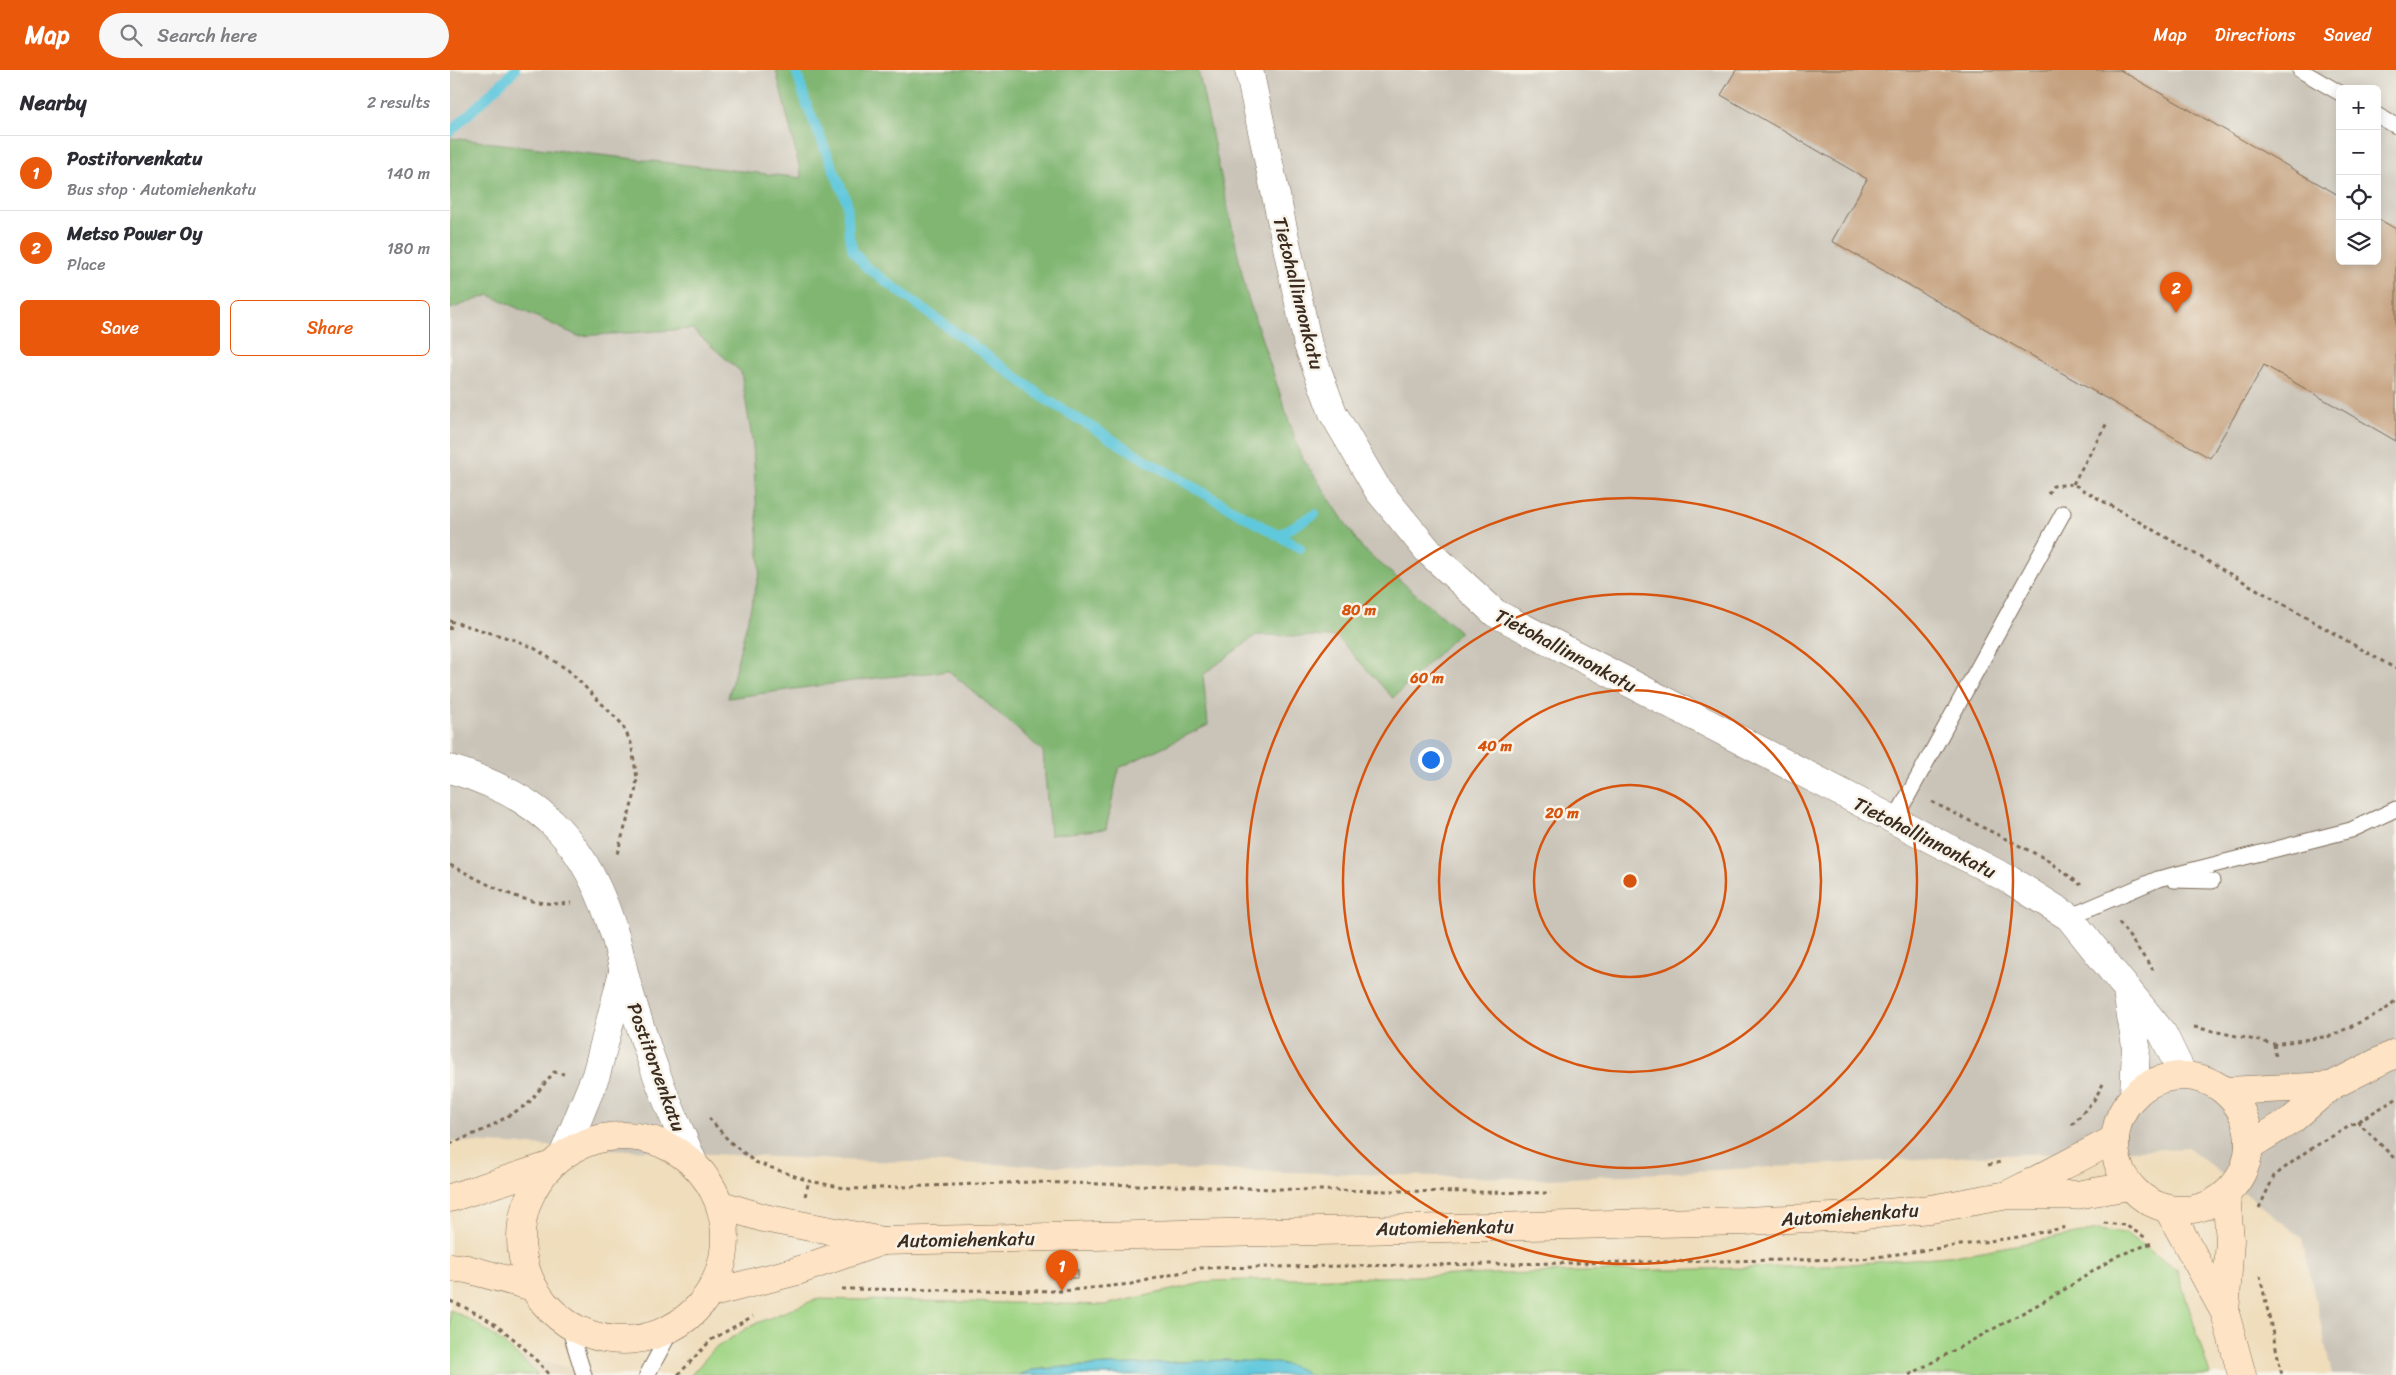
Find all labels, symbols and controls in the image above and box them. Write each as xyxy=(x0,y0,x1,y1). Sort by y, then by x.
search box xyxy=(99,13,449,58)
text: Map xyxy=(25,14,69,56)
text: Search here xyxy=(157,19,257,52)
text: Map xyxy=(2154,19,2187,51)
text: Directions xyxy=(2215,19,2296,51)
text: Saved xyxy=(2324,19,2371,51)
icon: search xyxy=(117,21,145,49)
text: Nearby xyxy=(20,84,86,122)
map controls xyxy=(2336,85,2381,265)
button: + xyxy=(2336,85,2381,130)
text: 2 results xyxy=(367,88,430,117)
button: − xyxy=(2336,130,2381,175)
text: Postitorvenkatu xyxy=(67,142,202,175)
text: 1 xyxy=(33,159,39,188)
text: 140 m xyxy=(387,159,430,188)
text: Bus stop · Automiehenkatu xyxy=(67,175,256,204)
button: locate xyxy=(2336,175,2381,220)
street label: Tietohallinnonkatu xyxy=(1264,213,1333,373)
text: Metso Power Oy xyxy=(67,217,202,250)
button: layers xyxy=(2336,220,2381,265)
text: 2 xyxy=(31,234,41,263)
text: 180 m xyxy=(387,234,430,263)
text: Place xyxy=(67,250,106,279)
pin: 2 xyxy=(2160,272,2192,313)
button: Save xyxy=(20,300,220,356)
button: Share xyxy=(230,300,430,356)
text: 80 m xyxy=(1341,597,1376,623)
street label: Tietohallinnonkatu xyxy=(1489,599,1643,702)
text: 60 m xyxy=(1409,665,1444,691)
text: 40 m xyxy=(1477,733,1513,759)
your location xyxy=(1418,747,1444,773)
street label: Tietohallinnonkatu xyxy=(1848,787,2002,888)
text: 20 m xyxy=(1544,800,1579,826)
centre of rings xyxy=(1621,872,1639,890)
street label: Postitorvenkatu xyxy=(618,998,695,1136)
street label: Automiehenkatu xyxy=(1779,1193,1920,1236)
street label: Automiehenkatu xyxy=(1375,1210,1514,1245)
street label: Automiehenkatu xyxy=(896,1222,1035,1257)
pin: 1 xyxy=(1046,1250,1078,1291)

